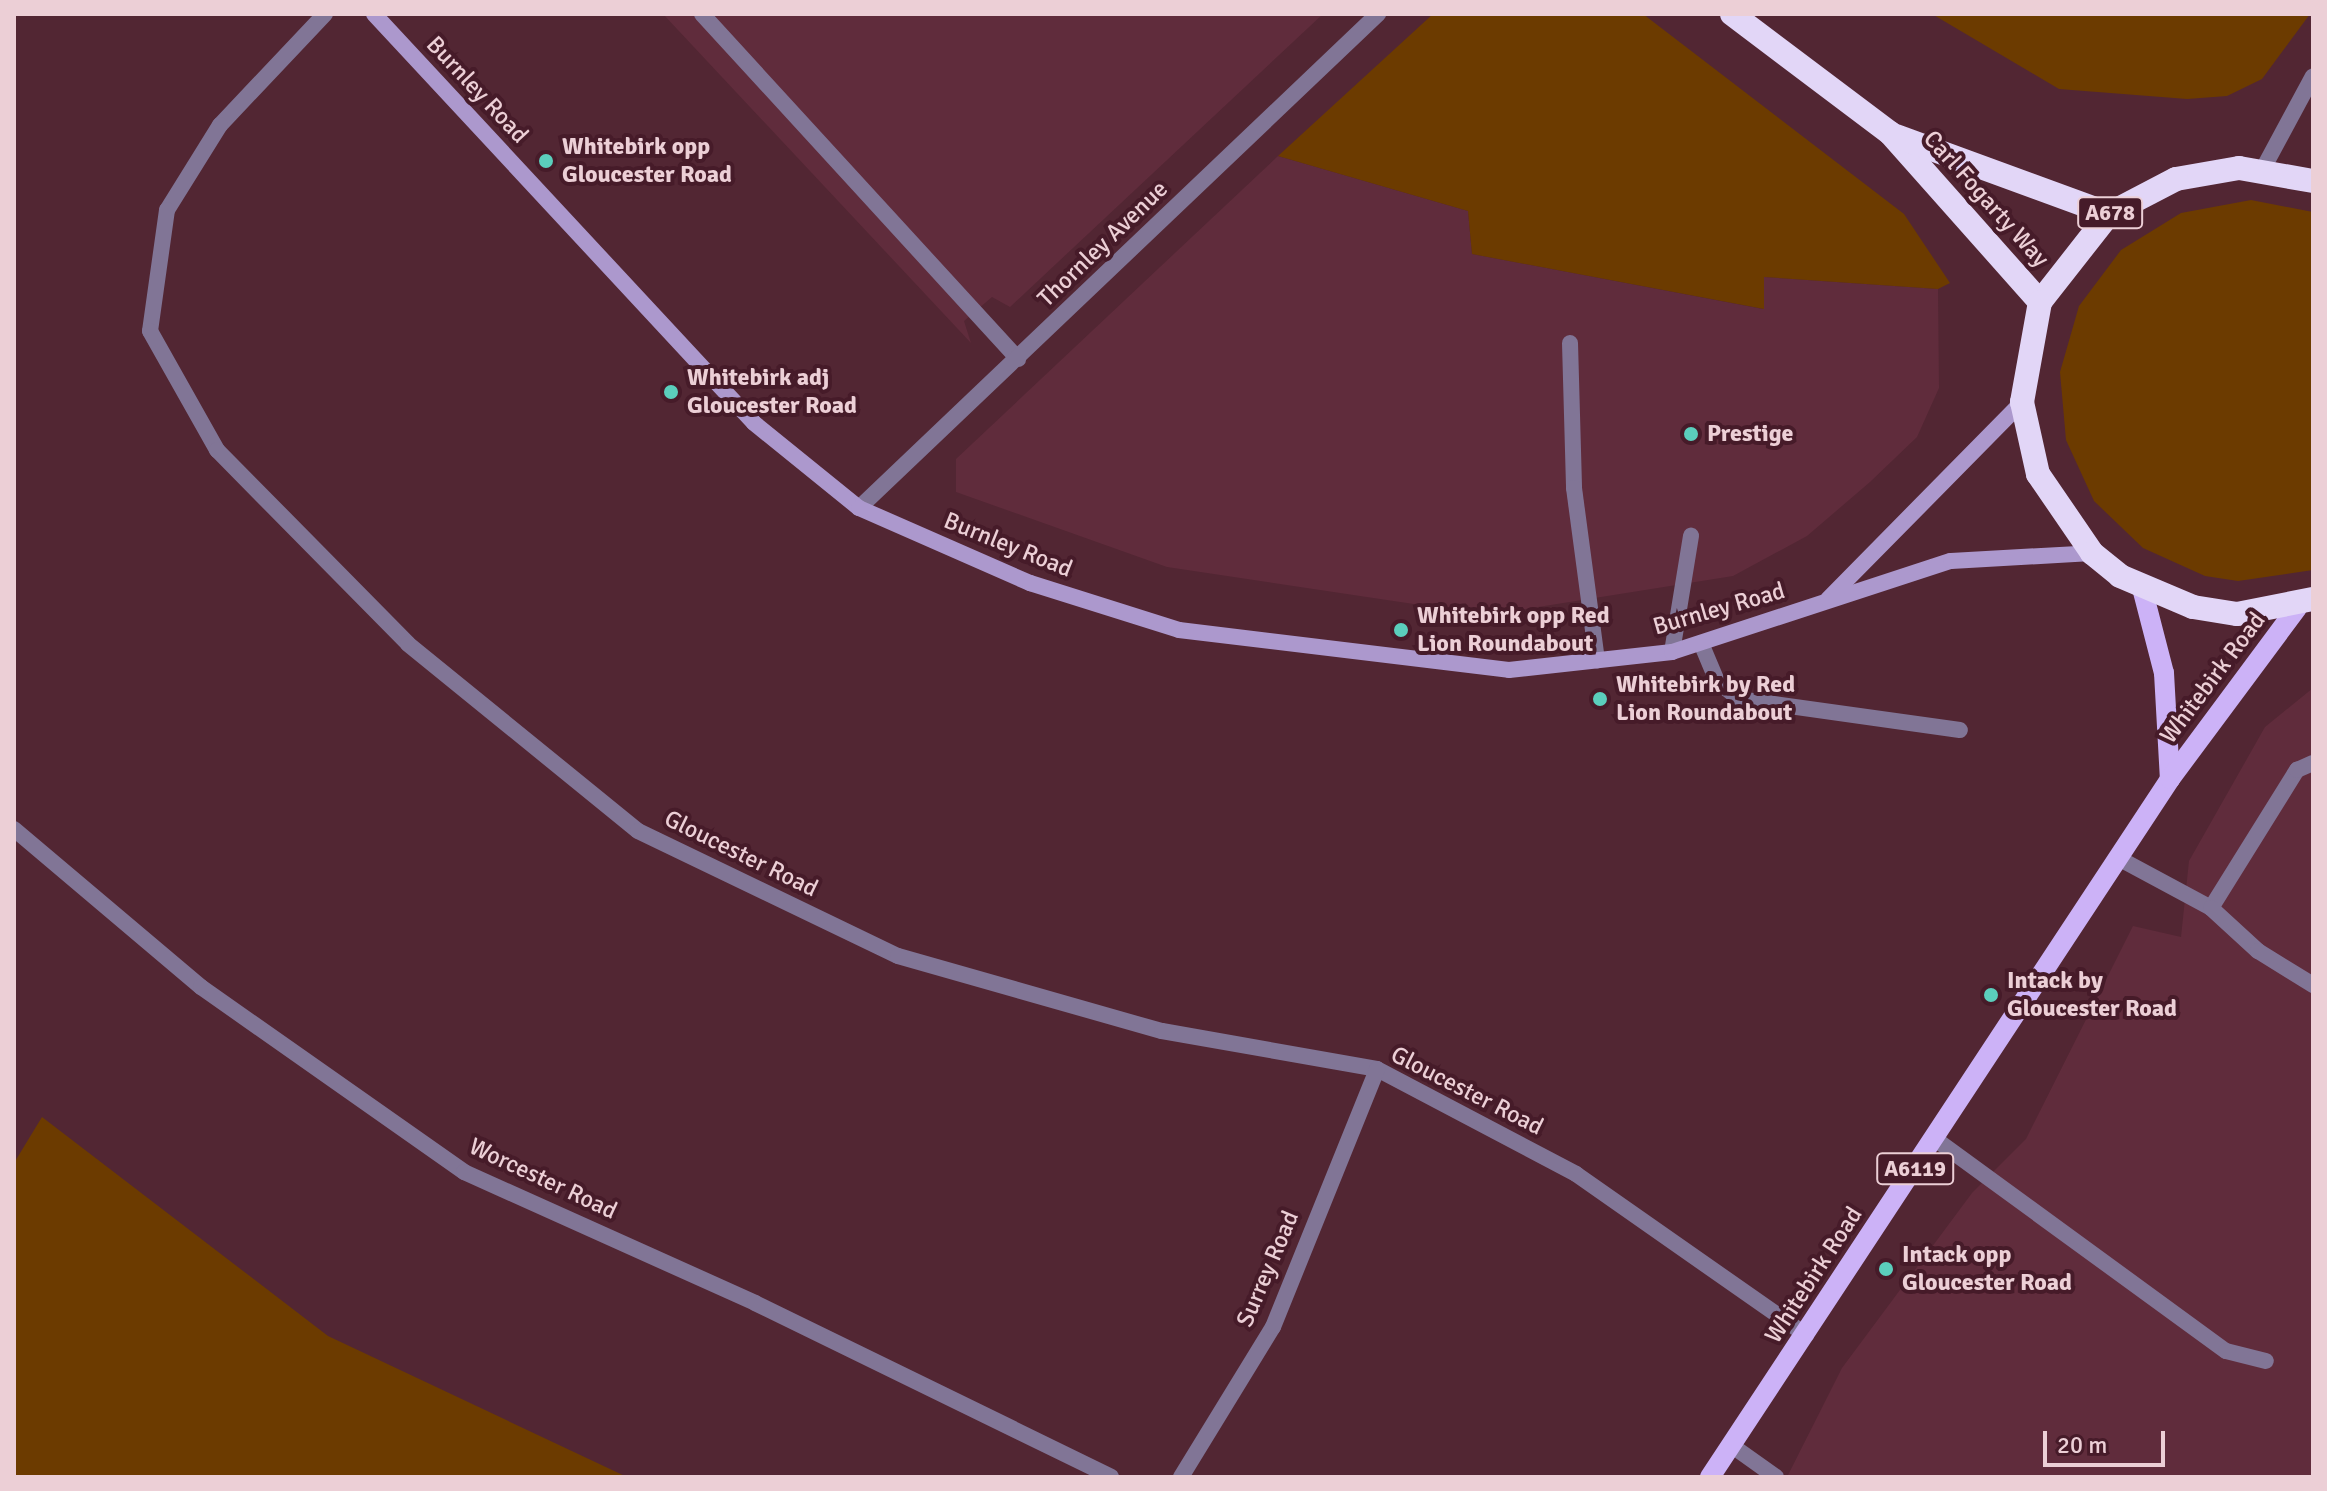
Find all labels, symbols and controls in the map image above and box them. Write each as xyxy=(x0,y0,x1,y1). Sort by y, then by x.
street label: Burnley Road xyxy=(420,30,534,150)
street label: Carl Fogarty Way xyxy=(1917,125,2055,273)
place label: Whitebirk opp Gloucester Road xyxy=(562,133,732,189)
marker: Whitebirk opp Gloucester Road xyxy=(537,152,555,170)
street label: Thornley Avenue xyxy=(1032,175,1174,313)
road number: A678 xyxy=(2076,195,2144,231)
place label: Whitebirk adj Gloucester Road xyxy=(687,364,857,420)
marker: Whitebirk adj Gloucester Road xyxy=(662,383,680,401)
place label: Prestige xyxy=(1707,420,1794,448)
marker: Prestige xyxy=(1682,425,1700,443)
street label: Burnley Road xyxy=(940,506,1076,584)
street label: Burnley Road xyxy=(1650,576,1788,642)
place label: Whitebirk opp Red Lion Roundabout xyxy=(1417,602,1610,658)
street label: Whitebirk Road xyxy=(2154,607,2272,749)
marker: Whitebirk opp Red Lion Roundabout xyxy=(1392,621,1410,639)
place label: Whitebirk by Red Lion Roundabout xyxy=(1616,671,1795,727)
marker: Whitebirk by Red Lion Roundabout xyxy=(1591,690,1609,708)
street label: Gloucester Road xyxy=(660,804,822,904)
place label: Intack by Gloucester Road xyxy=(2007,967,2177,1023)
marker: Intack by Gloucester Road xyxy=(1982,986,2000,1004)
street label: Gloucester Road xyxy=(1386,1040,1548,1142)
street label: Worcester Road xyxy=(465,1132,621,1226)
road number: A6119 xyxy=(1875,1151,1955,1187)
street label: Whitebirk Road xyxy=(1759,1201,1869,1349)
street label: Surrey Road xyxy=(1231,1207,1305,1331)
place label: Intack opp Gloucester Road xyxy=(1902,1241,2072,1297)
marker: Intack opp Gloucester Road xyxy=(1877,1260,1895,1278)
scale bar xyxy=(2047,1415,2169,1465)
text: 20 m xyxy=(2057,1430,2107,1460)

